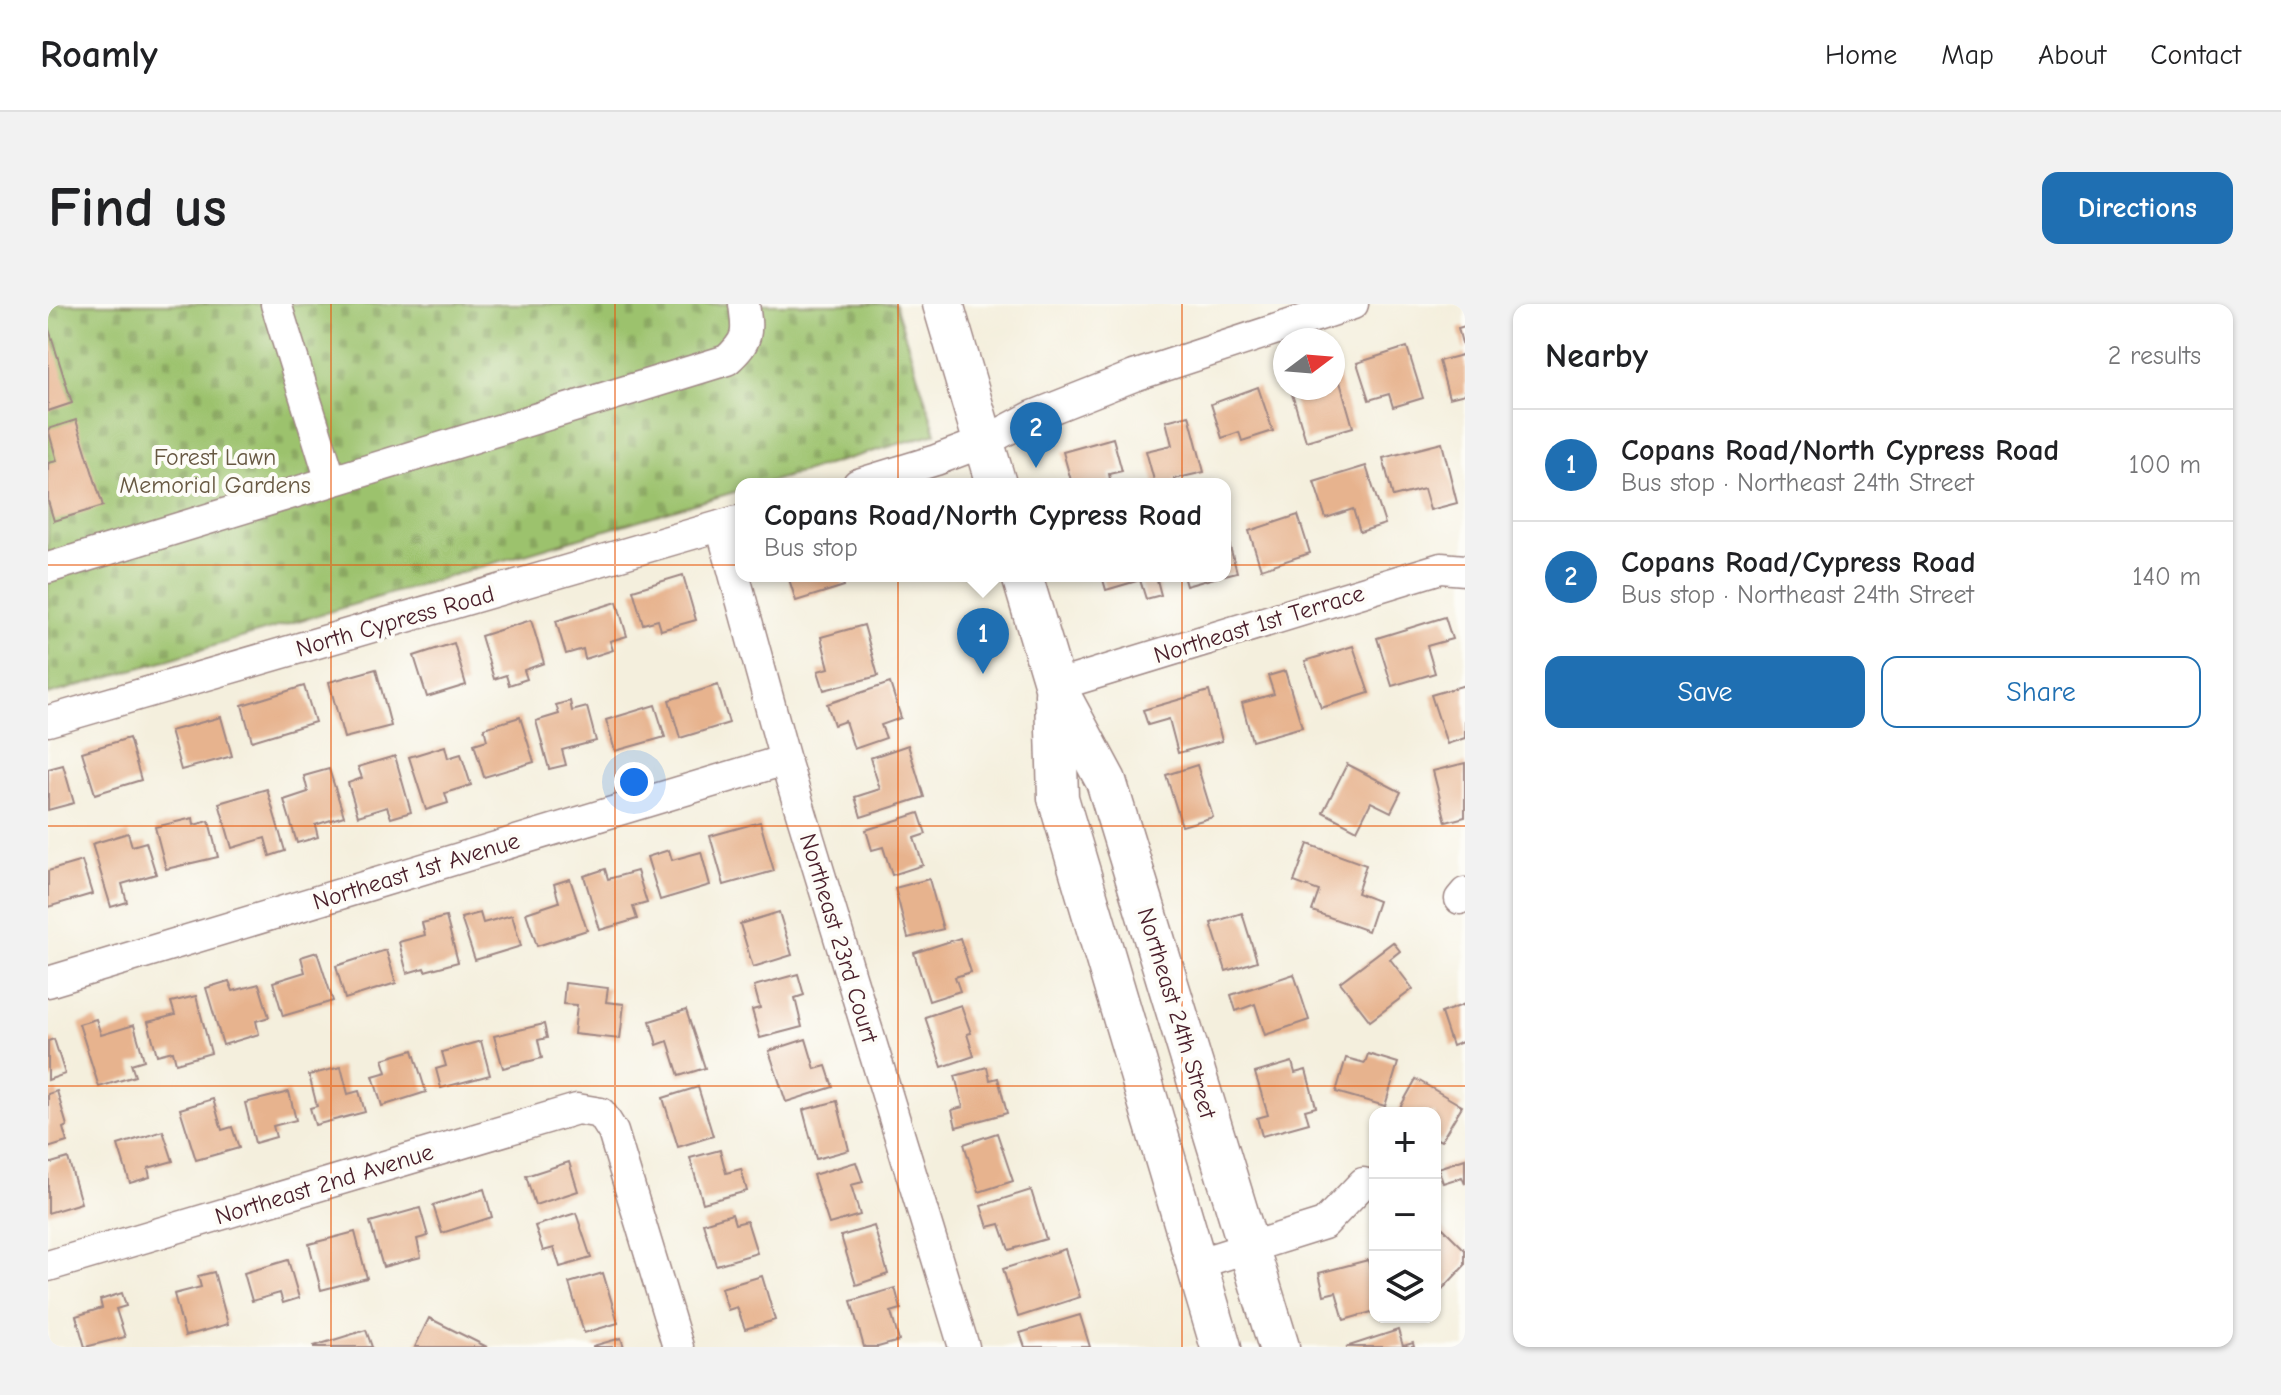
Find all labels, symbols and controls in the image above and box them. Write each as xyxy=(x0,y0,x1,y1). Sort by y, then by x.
text: Roamly xyxy=(40,33,158,77)
text: Home xyxy=(1825,39,1897,71)
text: Map xyxy=(1941,39,1994,71)
text: About xyxy=(2038,39,2106,71)
text: Contact xyxy=(2150,39,2241,71)
button: Directions xyxy=(2042,172,2233,244)
text: Find us xyxy=(48,176,227,240)
north arrow xyxy=(1273,328,1345,400)
text: Nearby xyxy=(1545,336,1648,376)
text: 2 results xyxy=(2108,341,2201,371)
pin: 2 xyxy=(1010,402,1062,468)
text: Copans Road/North Cypress Road xyxy=(1621,433,2059,468)
park label: Forest Lawn Memorial Gardens xyxy=(119,443,311,499)
text: 1 xyxy=(1566,450,1576,480)
text: 100 m xyxy=(2129,450,2201,480)
text: Bus stop · Northeast 24th Street xyxy=(1621,468,1974,498)
popup xyxy=(735,478,1231,582)
text: Copans Road/North Cypress Road xyxy=(764,498,1202,533)
text: Bus stop xyxy=(764,533,858,563)
text: Copans Road/Cypress Road xyxy=(1621,545,1976,580)
text: 2 xyxy=(1565,562,1577,592)
text: 140 m xyxy=(2132,562,2201,592)
street label: North Cypress Road xyxy=(293,579,497,663)
street label: Northeast 1st Terrace xyxy=(1150,579,1368,669)
text: Bus stop · Northeast 24th Street xyxy=(1621,580,1974,610)
pin: 1 xyxy=(957,608,1009,674)
button: Save xyxy=(1545,656,1865,728)
button: Share xyxy=(1881,656,2201,728)
your location xyxy=(614,762,654,802)
street label: Northeast 1st Avenue xyxy=(309,826,523,916)
street label: Northeast 23rd Court xyxy=(794,830,884,1047)
street label: Northeast 24th Street xyxy=(1132,904,1223,1123)
map controls xyxy=(1369,1107,1441,1323)
button: + xyxy=(1369,1107,1441,1179)
street label: Northeast 2nd Avenue xyxy=(212,1137,436,1231)
button: − xyxy=(1369,1179,1441,1251)
button: layers xyxy=(1369,1251,1441,1323)

